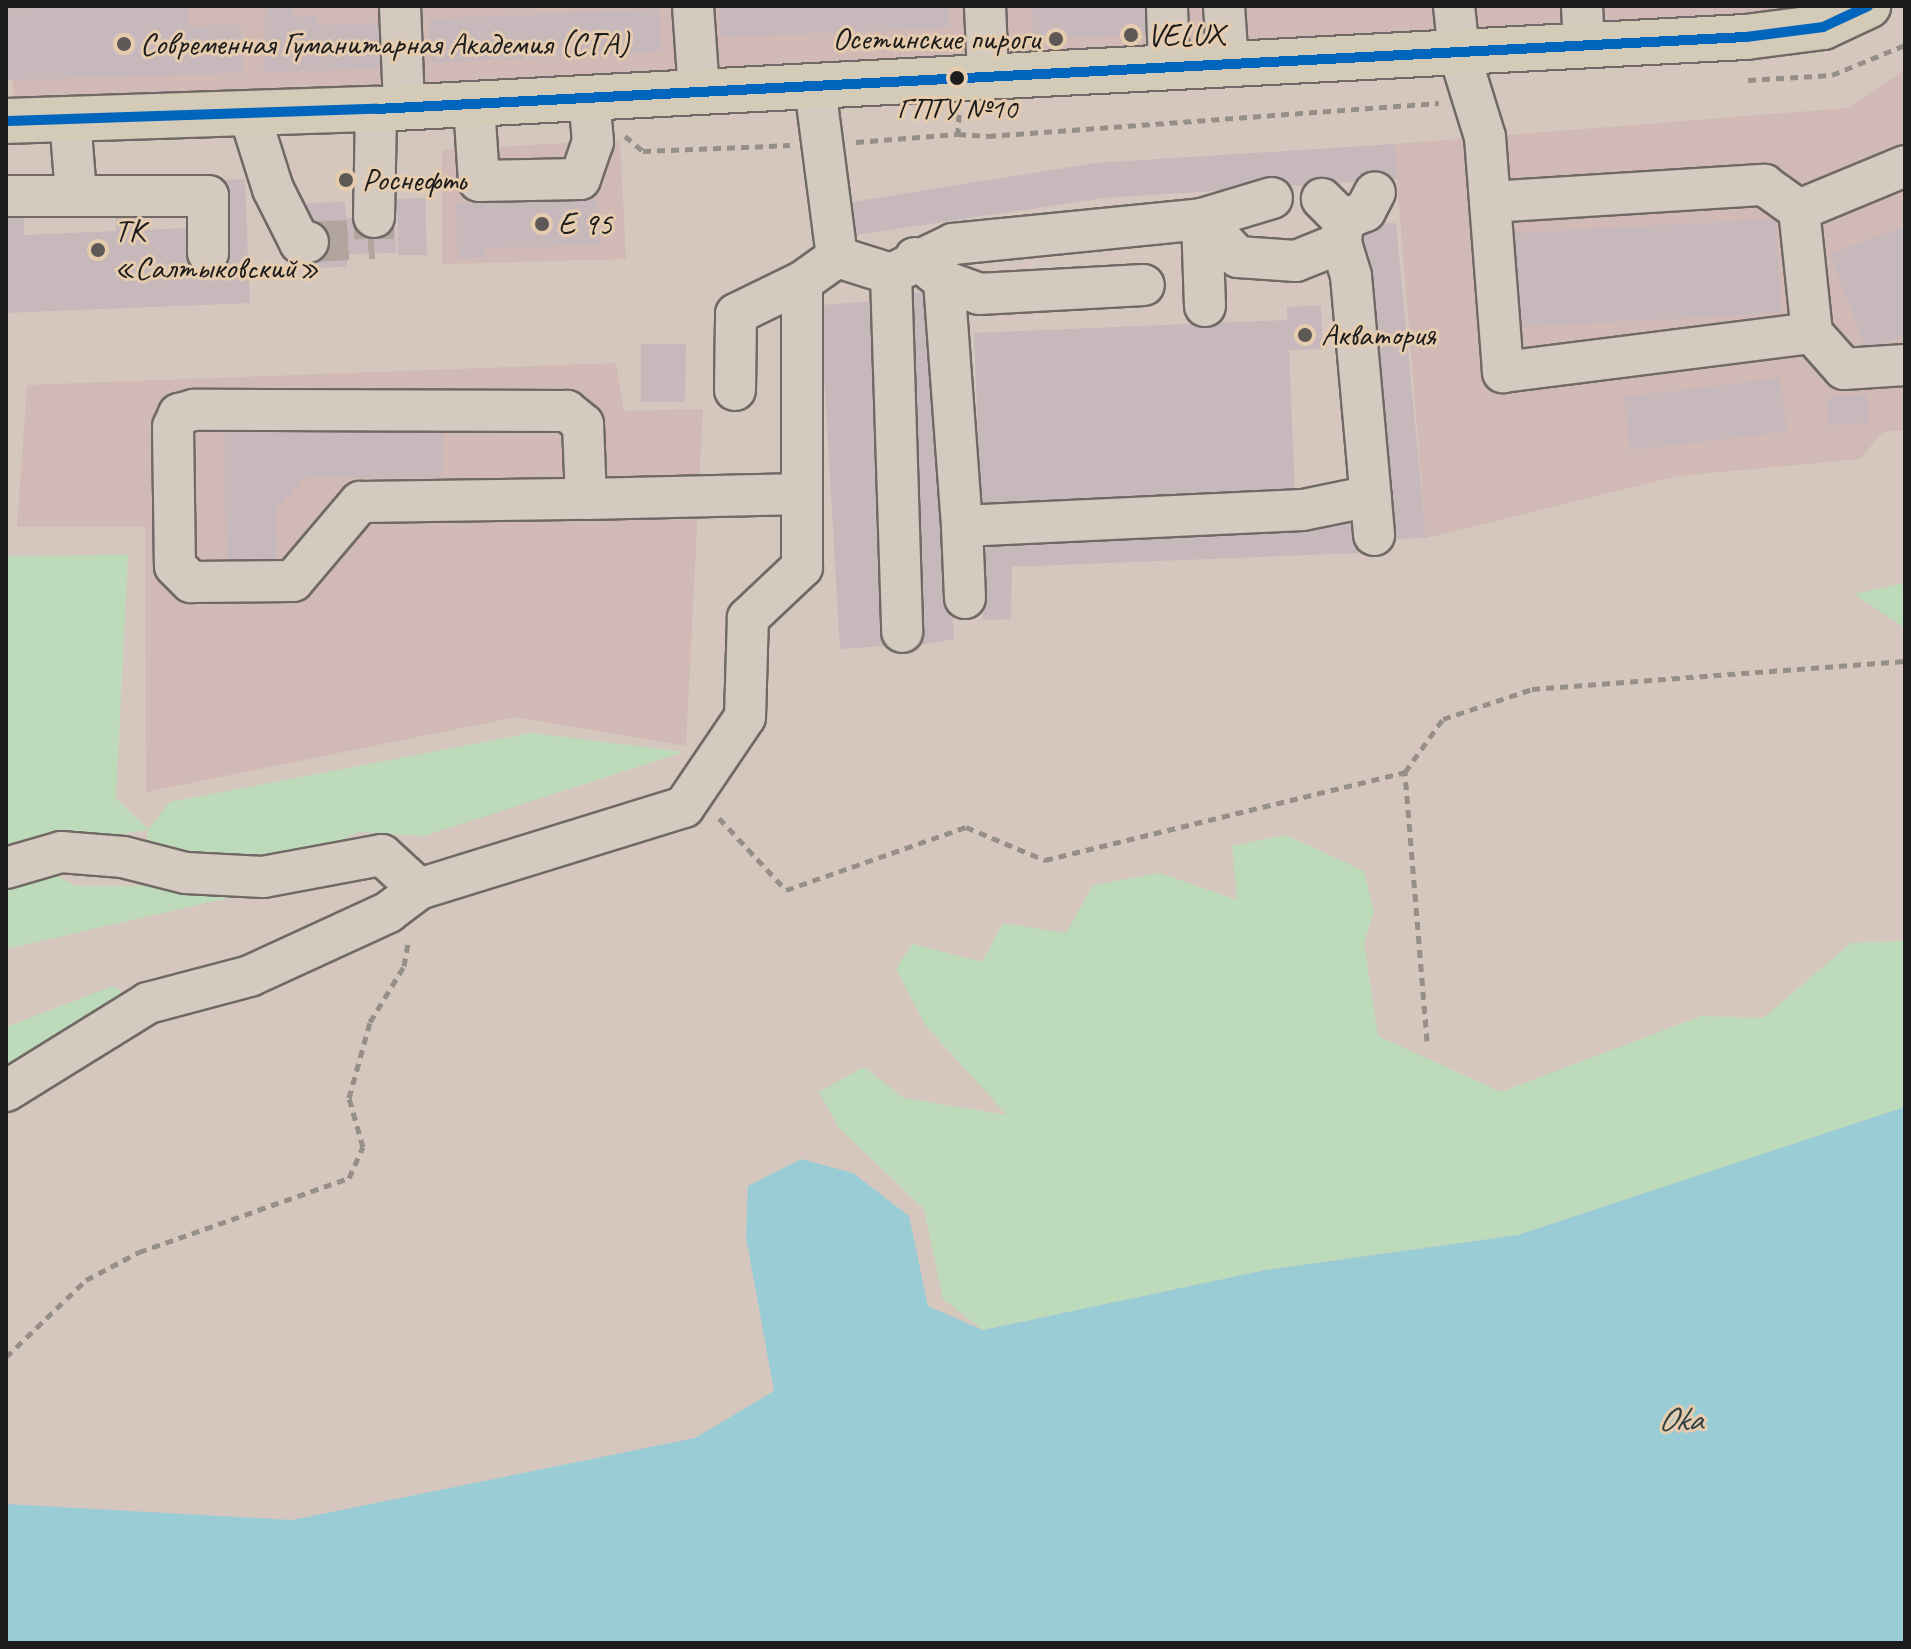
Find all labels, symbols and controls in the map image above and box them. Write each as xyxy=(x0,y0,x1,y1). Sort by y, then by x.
place label: VELUX xyxy=(1147,16,1224,54)
place label: Осетинские пироги xyxy=(836,20,1040,58)
place label: Современная Гуманитарная Академия (СГА) xyxy=(140,25,622,63)
marker: VELUX xyxy=(1122,26,1140,44)
marker: Осетинские пироги xyxy=(1047,30,1065,48)
marker: Современная Гуманитарная Академия (СГА) xyxy=(115,35,133,53)
marker: ГПТУ №10 xyxy=(949,70,965,86)
place label: ГПТУ №10 xyxy=(897,90,1017,126)
place label: Роснефть xyxy=(362,161,465,199)
marker: Роснефть xyxy=(337,171,355,189)
place label: Е 95 xyxy=(558,205,612,243)
place label: ТК «Салтыковский» xyxy=(114,213,319,288)
marker: Е 95 xyxy=(533,215,551,233)
marker: ТК «Салтыковский» xyxy=(89,241,107,259)
place label: Акватория xyxy=(1321,316,1436,354)
marker: Акватория xyxy=(1296,326,1314,344)
water label: Oka xyxy=(1658,1399,1702,1439)

